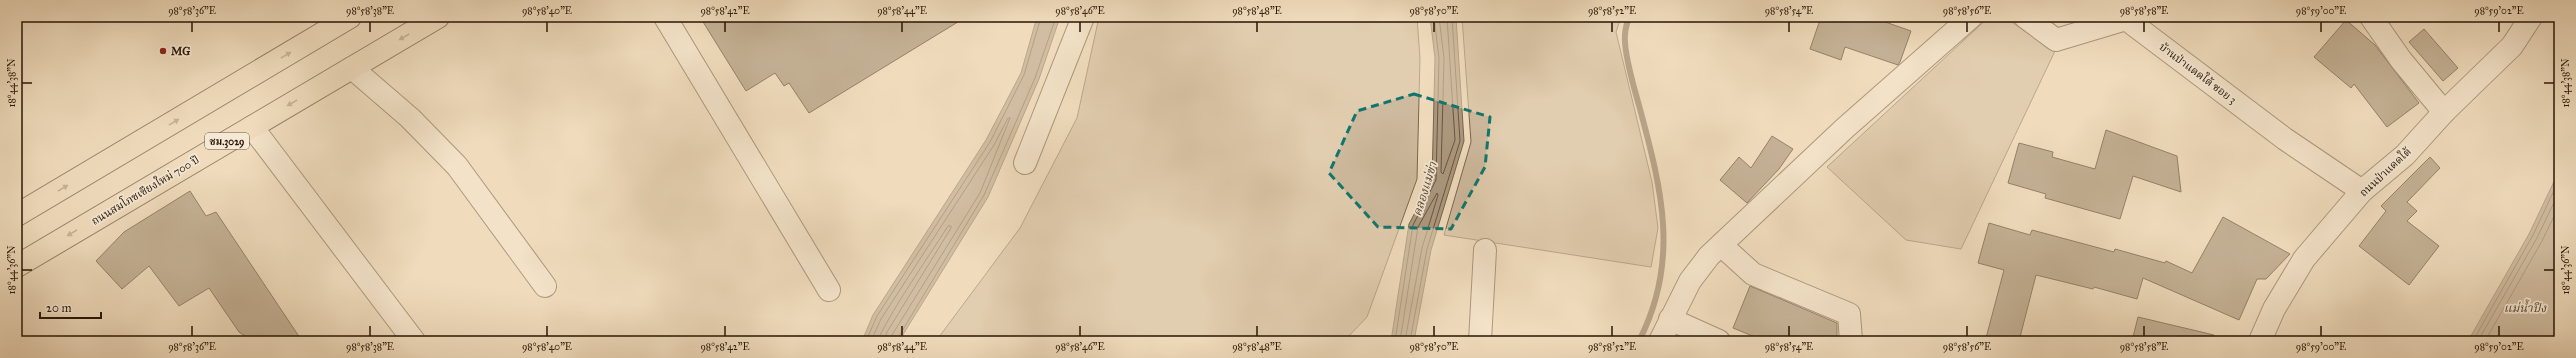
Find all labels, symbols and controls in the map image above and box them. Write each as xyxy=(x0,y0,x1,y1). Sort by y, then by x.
text: 98°58'36"E xyxy=(168,5,216,17)
text: 98°58'38"E xyxy=(346,5,394,17)
text: 98°58'40"E xyxy=(522,5,572,17)
text: 98°58'42"E xyxy=(700,5,750,17)
text: 98°58'44"E xyxy=(877,5,927,17)
text: 98°58'46"E xyxy=(1055,5,1105,17)
text: 98°58'48"E xyxy=(1232,5,1282,17)
text: 98°58'50"E xyxy=(1409,5,1459,17)
text: 98°58'52"E xyxy=(1588,5,1636,17)
text: 98°58'54"E xyxy=(1765,5,1813,17)
text: 98°58'56"E xyxy=(1943,5,1991,17)
text: 98°58'58"E xyxy=(2120,5,2168,17)
text: 98°59'00"E xyxy=(2296,5,2346,17)
text: 98°59'02"E xyxy=(2474,5,2524,17)
one-way arrow xyxy=(398,33,410,40)
street label: บ้านป่าแดดใต้ ซอย 3 xyxy=(2157,39,2239,107)
place label: MG xyxy=(171,45,190,58)
marker: MG xyxy=(158,46,168,56)
one-way arrow xyxy=(280,52,292,59)
text: 18°44'38"N xyxy=(6,58,18,107)
text: 18°44'38"N xyxy=(2560,58,2572,107)
one-way arrow xyxy=(286,99,298,106)
one-way arrow xyxy=(168,118,180,125)
road number: ชม.3029 xyxy=(205,133,249,149)
street label: ถนนป่าแดดใต้ xyxy=(2356,144,2414,200)
street label: ถนนสมโภชเชียงใหม่ 700 ปี xyxy=(89,152,201,228)
water label: คลองแม่ข่า xyxy=(1410,159,1440,218)
one-way arrow xyxy=(57,185,69,192)
one-way arrow xyxy=(67,229,77,237)
text: 18°44'36"N xyxy=(6,245,18,294)
text: 18°44'36"N xyxy=(2560,245,2572,294)
scale bar xyxy=(40,294,101,320)
water label: แม่น้ำปิง xyxy=(2504,299,2547,315)
text: 20 m xyxy=(46,301,72,315)
text: 98°58'36"E xyxy=(168,341,216,353)
text: 98°58'38"E xyxy=(346,341,394,353)
text: 98°58'40"E xyxy=(522,341,572,353)
text: 98°58'42"E xyxy=(700,341,750,353)
text: 98°58'44"E xyxy=(877,341,927,353)
text: 98°58'46"E xyxy=(1055,341,1105,353)
text: 98°58'48"E xyxy=(1232,341,1282,353)
text: 98°58'50"E xyxy=(1409,341,1459,353)
text: 98°58'52"E xyxy=(1588,341,1636,353)
text: 98°58'54"E xyxy=(1765,341,1813,353)
text: 98°58'56"E xyxy=(1943,341,1991,353)
text: 98°58'58"E xyxy=(2120,341,2168,353)
text: 98°59'00"E xyxy=(2296,341,2346,353)
text: 98°59'02"E xyxy=(2474,341,2524,353)

